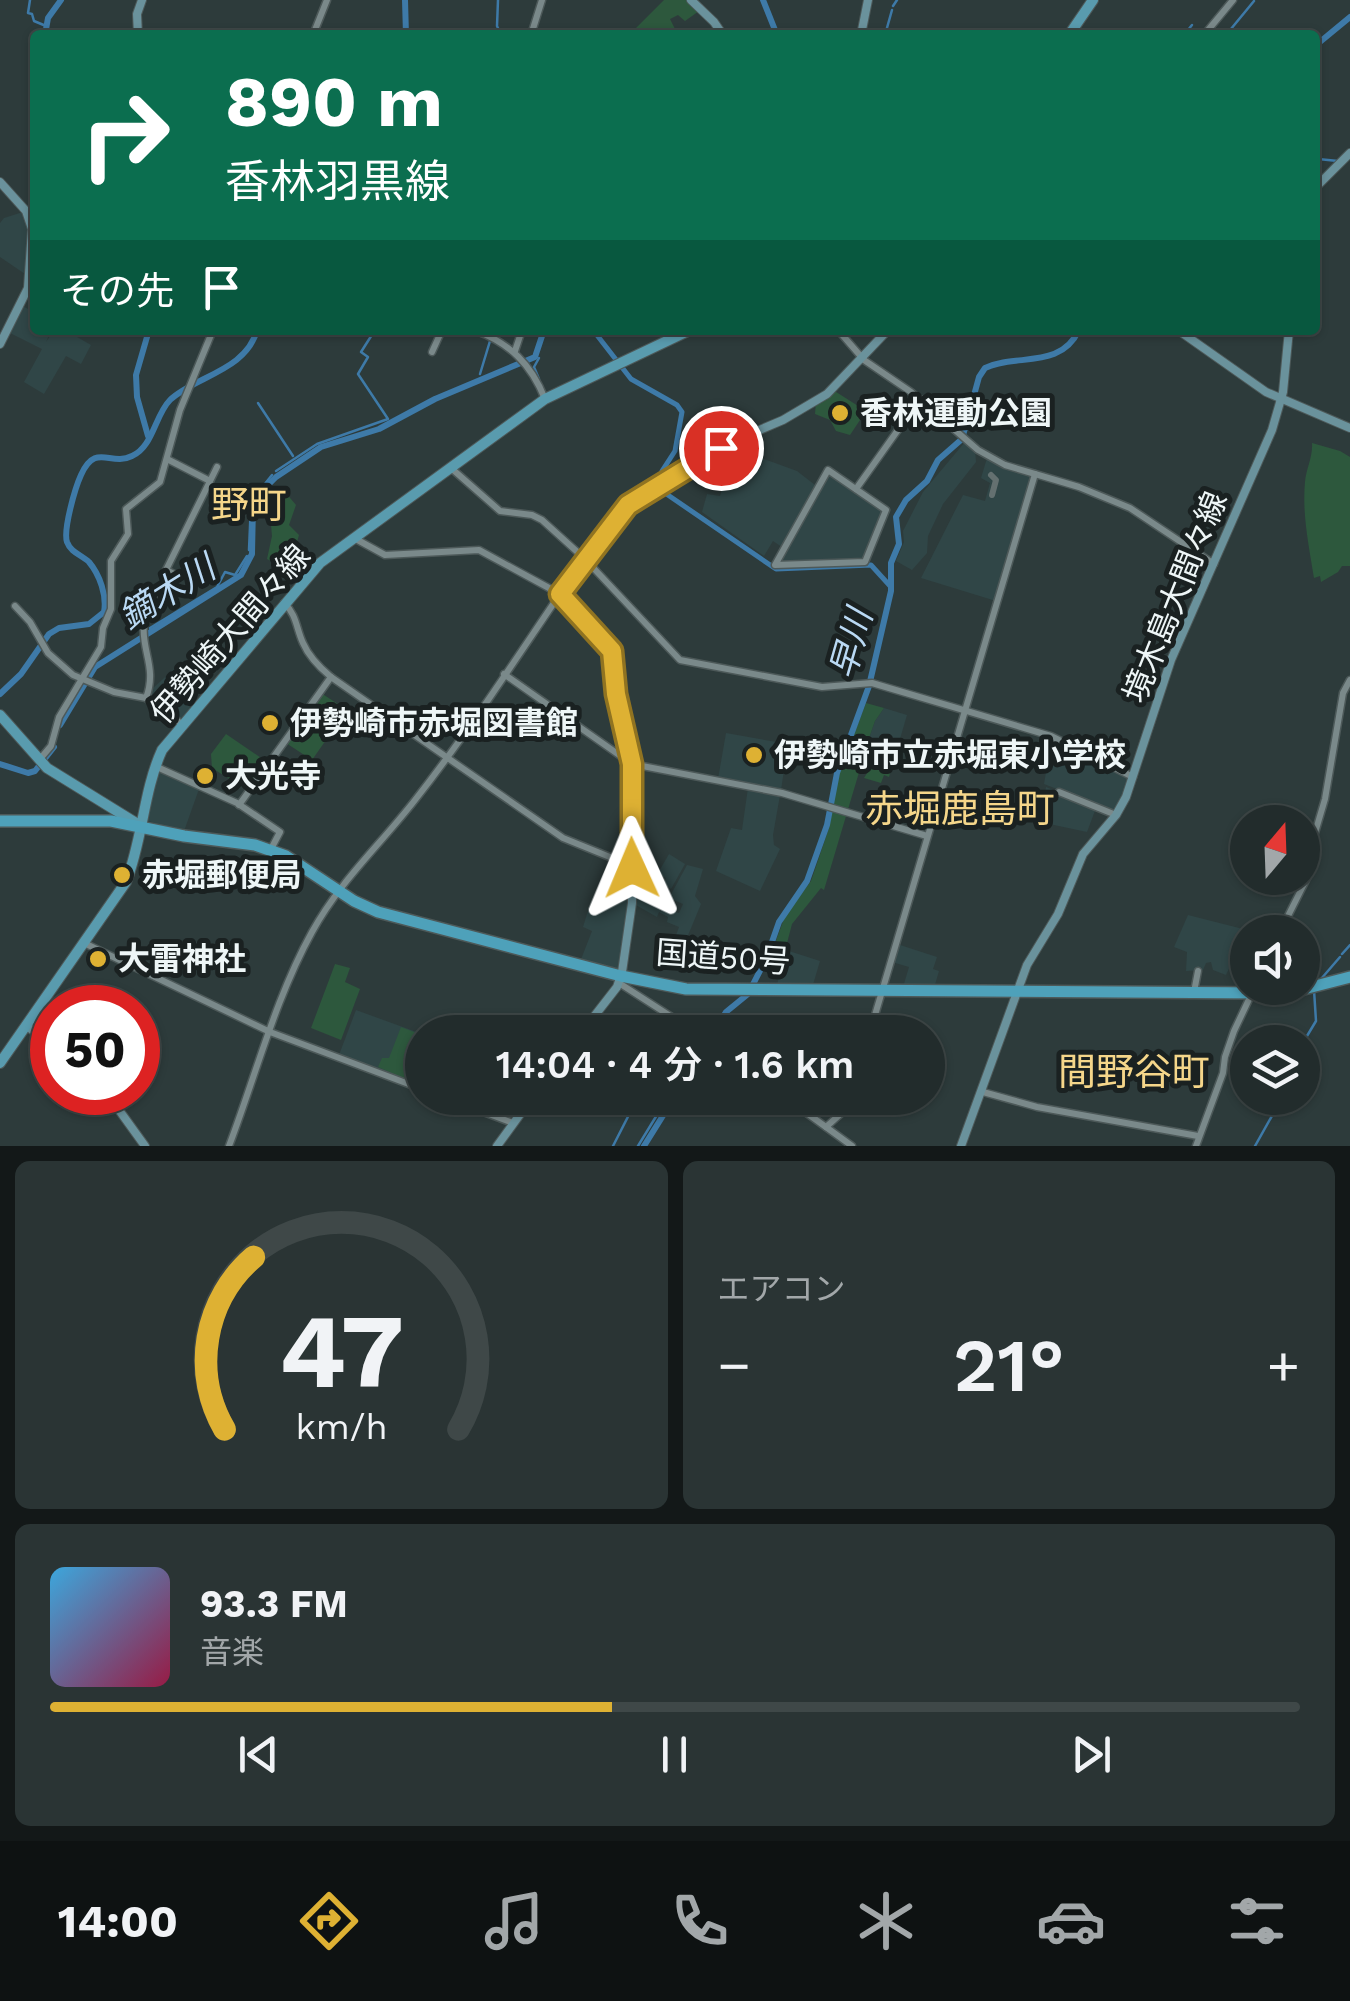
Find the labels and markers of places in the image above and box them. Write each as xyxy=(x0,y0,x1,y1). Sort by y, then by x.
place label: 香林運動公園 xyxy=(860,394,1052,432)
marker: 香林運動公園 xyxy=(829,402,851,424)
pin xyxy=(679,406,764,491)
place label: 伊勢崎市赤堀図書館 xyxy=(290,704,578,742)
marker: 伊勢崎市赤堀図書館 xyxy=(259,712,281,734)
place label: 伊勢崎市立赤堀東小学校 xyxy=(774,736,1126,774)
marker: 伊勢崎市立赤堀東小学校 xyxy=(743,744,765,766)
place label: 大光寺 xyxy=(225,757,321,795)
marker: 大光寺 xyxy=(194,765,216,787)
place label: 赤堀郵便局 xyxy=(142,856,302,894)
marker: 赤堀郵便局 xyxy=(111,864,133,886)
place label: 大雷神社 xyxy=(118,940,246,978)
marker: 大雷神社 xyxy=(87,948,109,970)

